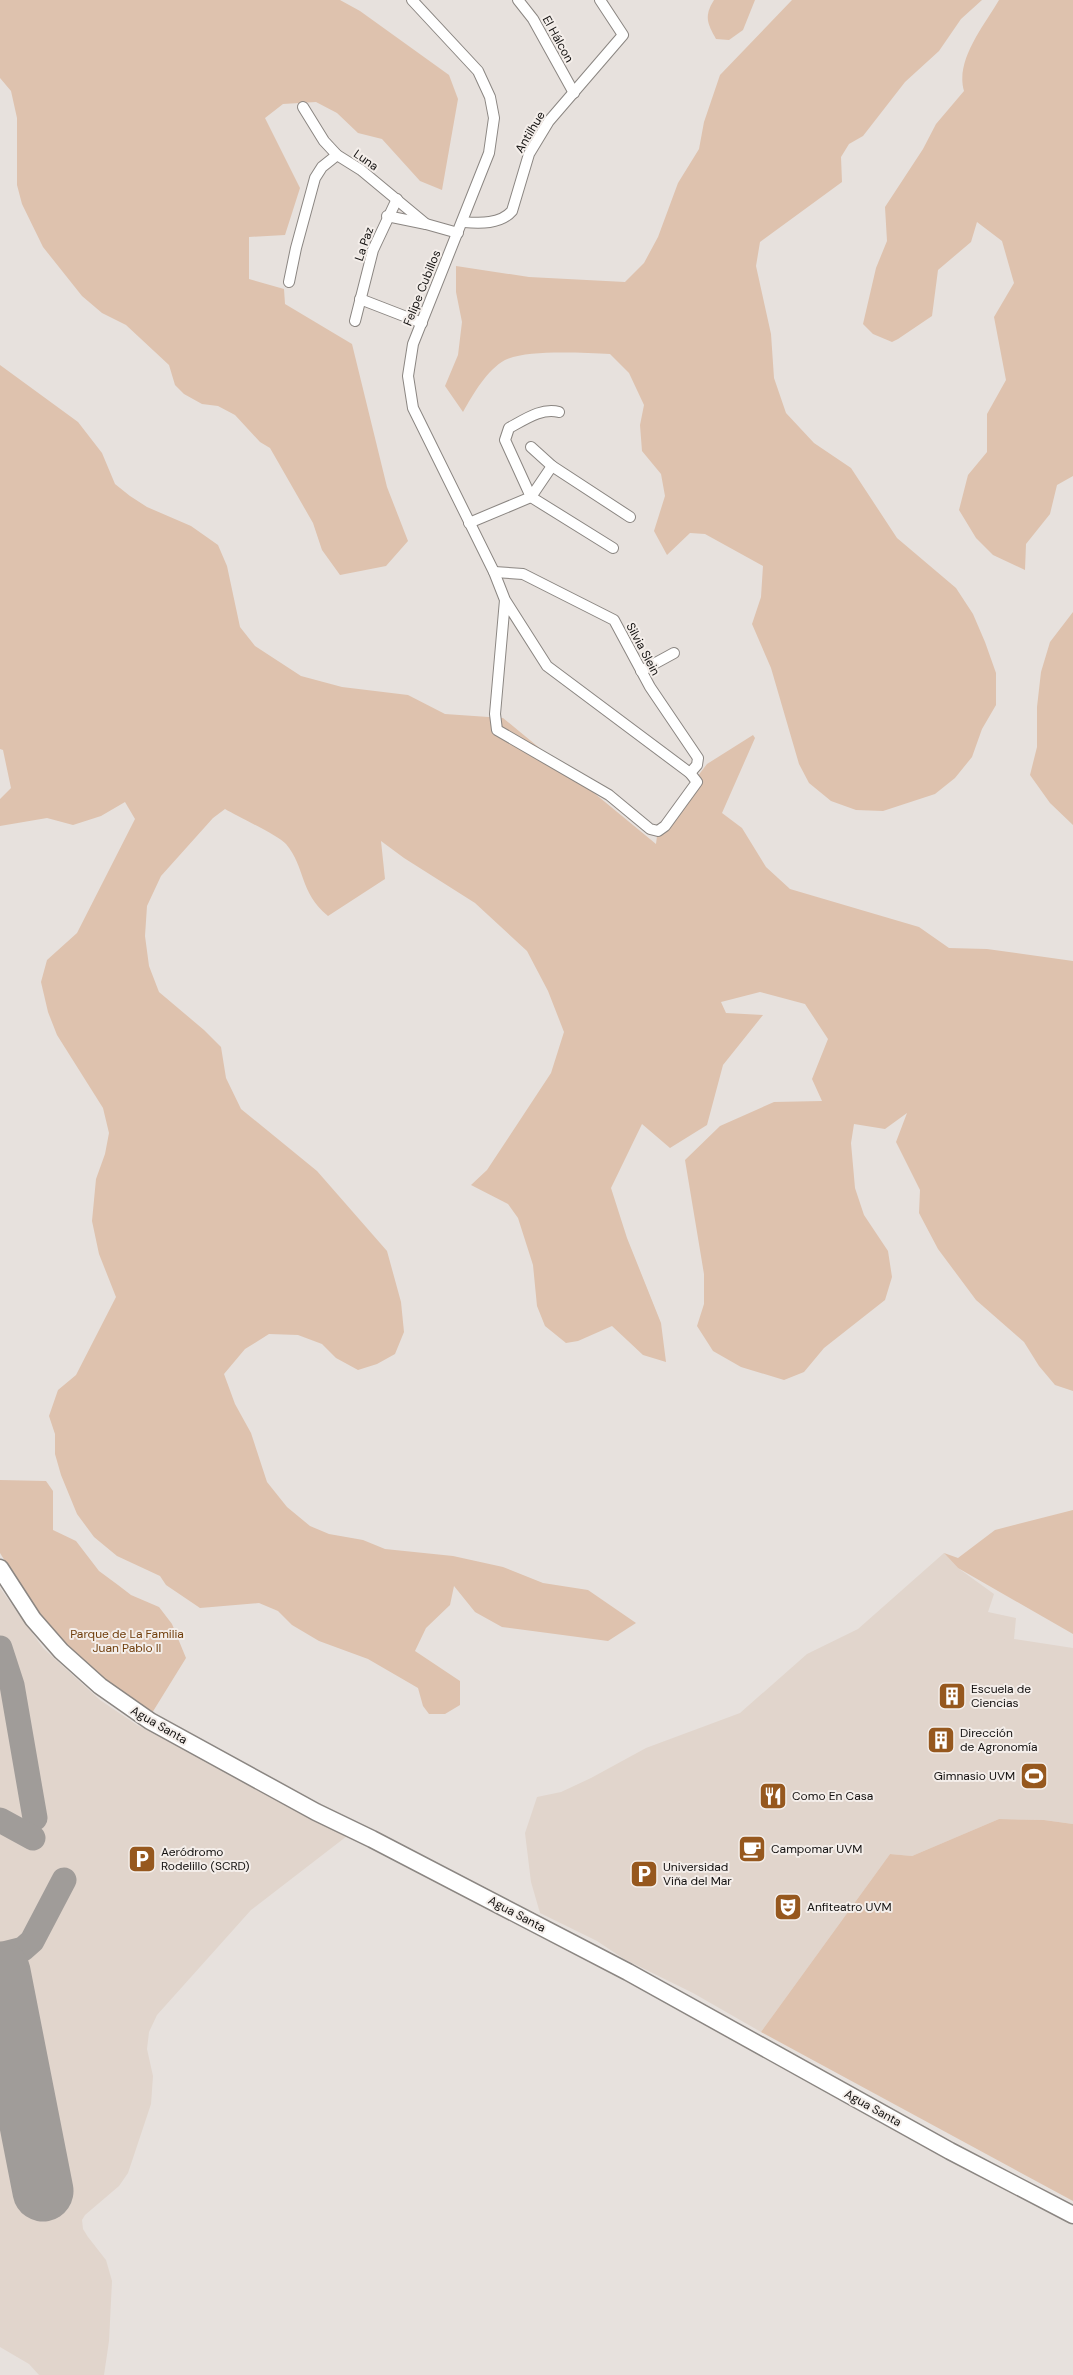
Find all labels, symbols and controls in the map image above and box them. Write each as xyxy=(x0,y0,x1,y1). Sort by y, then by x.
street label: El Hálcon xyxy=(539,13,577,65)
street label: Antilhue xyxy=(511,108,549,156)
street label: Luna xyxy=(351,146,381,174)
street label: La Paz xyxy=(351,225,377,263)
street label: Felipe Cubillos xyxy=(400,248,444,328)
street label: Silvia Slein xyxy=(622,620,664,678)
park label: Parque de La Familia Juan Pablo II xyxy=(70,1626,184,1656)
building icon: Escuela de Ciencias xyxy=(937,1681,967,1711)
place label: Escuela de Ciencias xyxy=(971,1681,1031,1711)
street label: Agua Santa xyxy=(128,1702,190,1748)
building icon: Dirección de Agronomía xyxy=(926,1725,956,1755)
place label: Dirección de Agronomía xyxy=(960,1725,1037,1755)
sports icon: Gimnasio UVM xyxy=(1019,1761,1049,1791)
place label: Gimnasio UVM xyxy=(934,1768,1015,1784)
restaurant icon: Como En Casa xyxy=(758,1781,788,1811)
place label: Como En Casa xyxy=(792,1788,873,1804)
cafe icon: Campomar UVM xyxy=(737,1834,767,1864)
place label: Campomar UVM xyxy=(771,1841,862,1857)
parking icon: Aeródromo Rodelillo (SCRD) xyxy=(127,1844,157,1874)
place label: Aeródromo Rodelillo (SCRD) xyxy=(161,1844,250,1874)
parking icon: Universidad Viña del Mar xyxy=(629,1859,659,1889)
place label: Universidad Viña del Mar xyxy=(663,1859,732,1889)
street label: Agua Santa xyxy=(485,1892,549,1936)
theatre icon: Anfiteatro UVM xyxy=(773,1892,803,1922)
place label: Anfiteatro UVM xyxy=(807,1899,892,1915)
street label: Agua Santa xyxy=(842,2086,904,2130)

